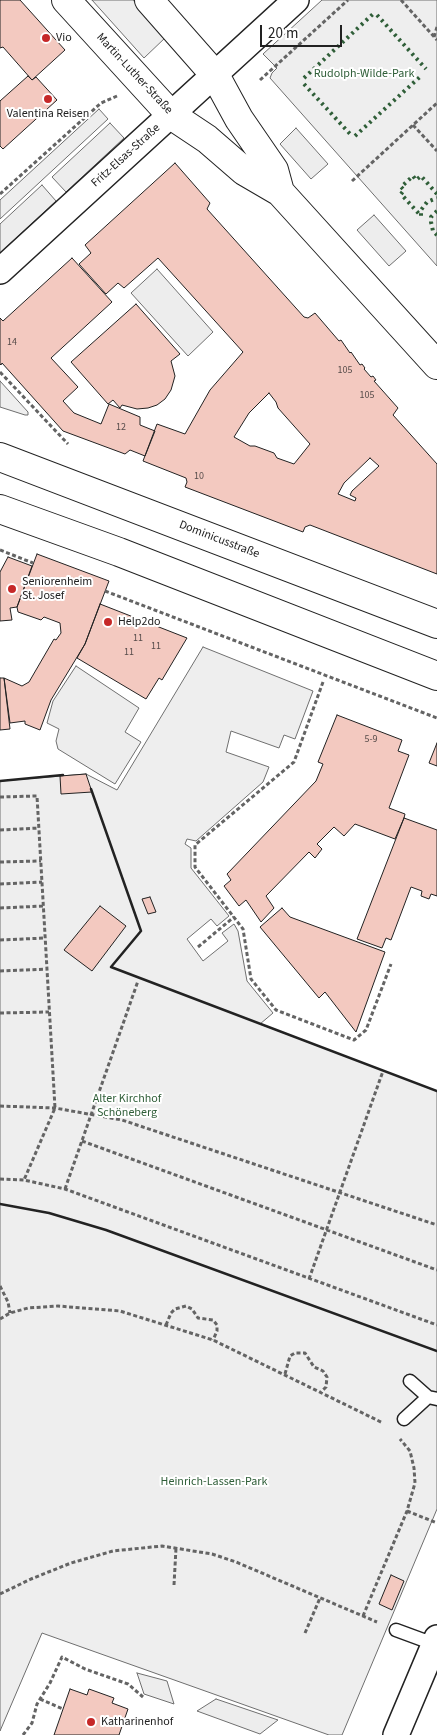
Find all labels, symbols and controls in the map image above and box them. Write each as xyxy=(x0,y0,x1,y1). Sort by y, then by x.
scale bar xyxy=(262,15,344,47)
text: 20 m xyxy=(268,23,298,44)
place label: Vio xyxy=(56,31,72,45)
street label: Martin-Luther-Straße xyxy=(93,31,175,117)
marker: Vio xyxy=(40,32,52,44)
park label: Rudolph-Wilde-Park xyxy=(314,67,414,81)
marker: Valentina Reisen xyxy=(42,93,54,105)
place label: Valentina Reisen xyxy=(7,107,89,121)
street label: Fritz-Elsas-Straße xyxy=(89,121,163,191)
house number: 14 xyxy=(7,337,17,349)
house number: 105 xyxy=(338,365,352,377)
house number: 105 xyxy=(360,390,374,402)
house number: 12 xyxy=(116,422,126,434)
house number: 10 xyxy=(194,471,204,483)
street label: Dominicusstraße xyxy=(177,518,261,562)
place label: Seniorenheim St. Josef xyxy=(22,575,92,603)
marker: Seniorenheim St. Josef xyxy=(6,583,18,595)
place label: Help2do xyxy=(118,615,161,629)
marker: Help2do xyxy=(102,616,114,628)
house number: 11 xyxy=(133,633,143,645)
house number: 11 xyxy=(151,641,161,653)
house number: 11 xyxy=(124,647,134,659)
house number: 5-9 xyxy=(364,734,378,746)
park label: Alter Kirchhof Schöneberg xyxy=(93,1092,161,1120)
park label: Heinrich-Lassen-Park xyxy=(161,1475,267,1489)
place label: Katharinenhof xyxy=(101,1715,173,1729)
marker: Katharinenhof xyxy=(85,1716,97,1728)

